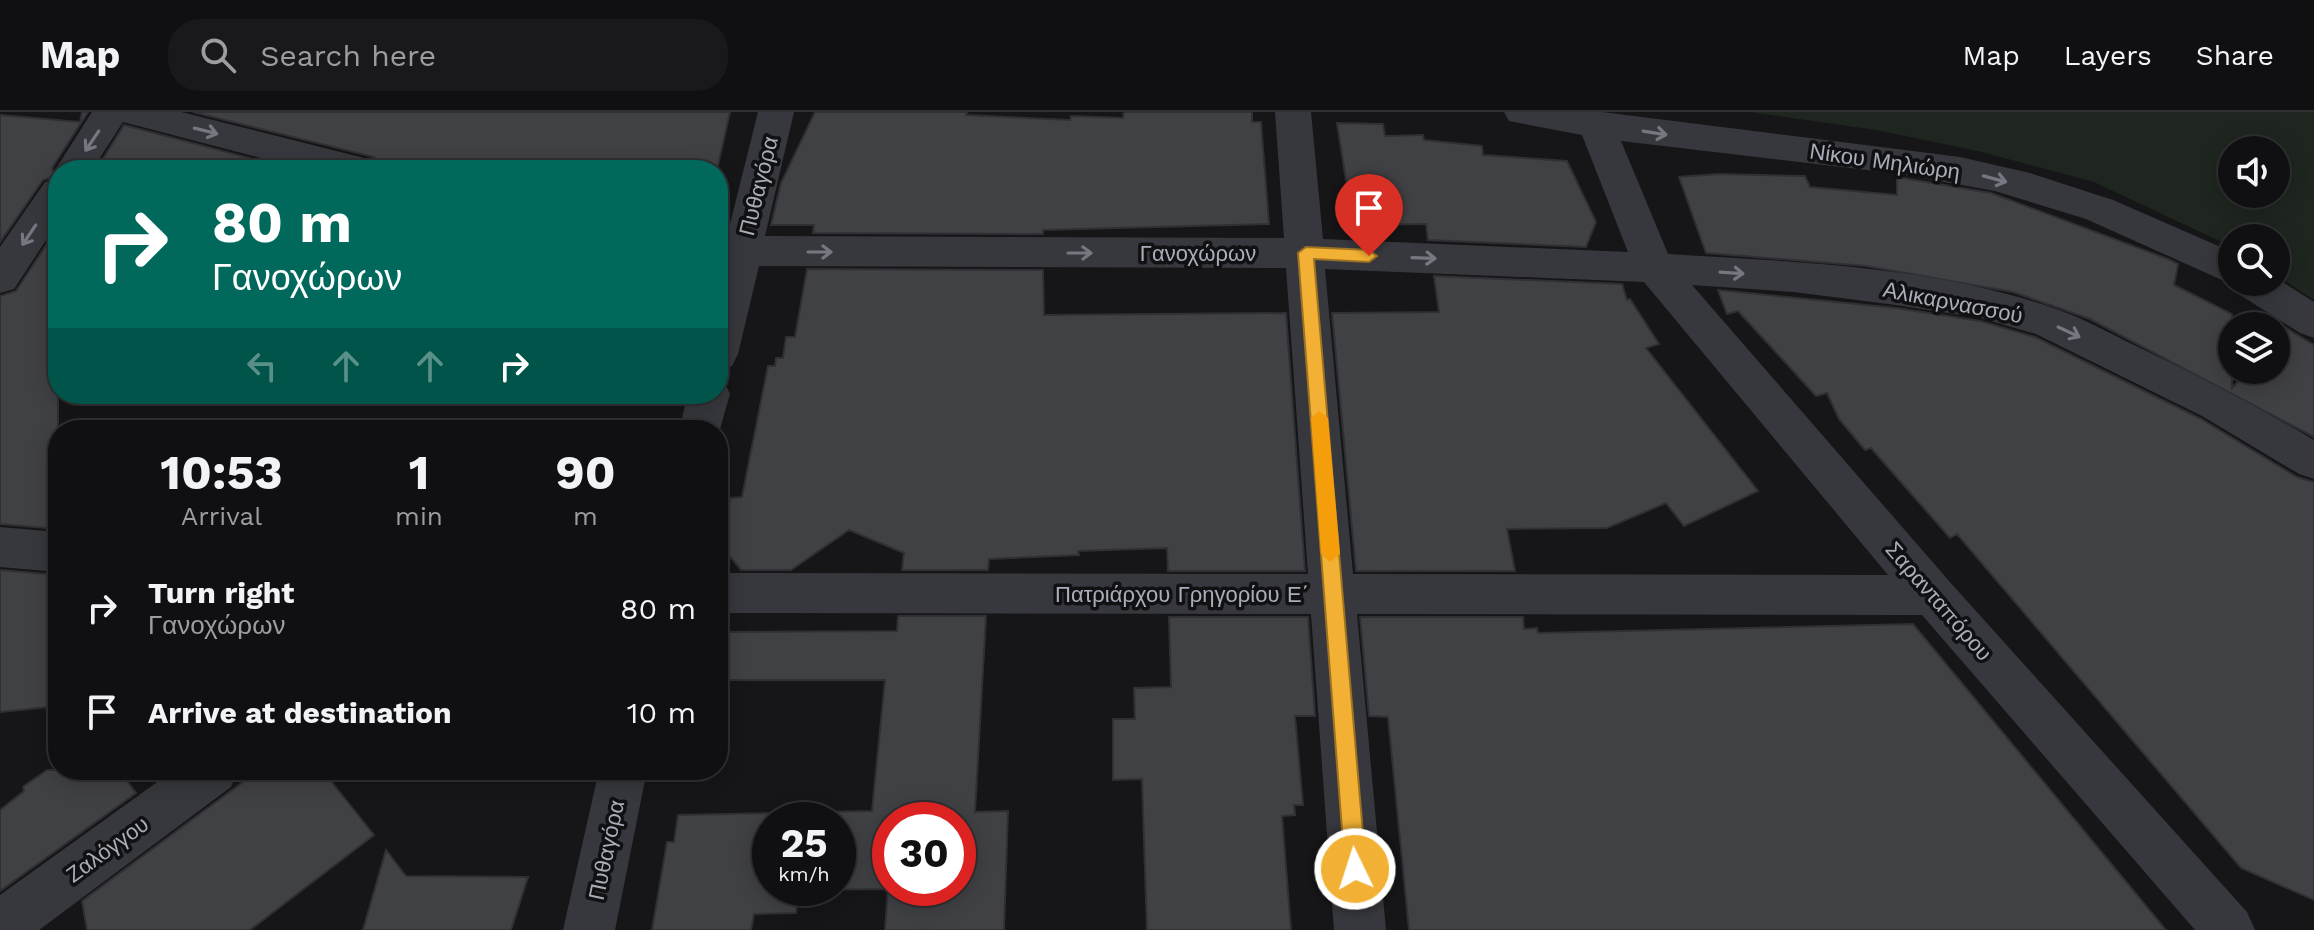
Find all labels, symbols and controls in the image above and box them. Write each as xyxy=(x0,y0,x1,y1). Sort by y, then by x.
search box xyxy=(168,19,728,91)
text: Map xyxy=(40,33,120,77)
icon: search xyxy=(196,33,240,77)
text: Search here xyxy=(260,38,436,73)
text: Map xyxy=(1963,39,2020,72)
text: Layers xyxy=(2064,39,2152,72)
text: Share xyxy=(2196,39,2274,72)
one-way arrow xyxy=(192,125,218,140)
one-way arrow xyxy=(1641,126,1667,141)
one-way arrow xyxy=(84,129,100,152)
street label: Πυθαγόρα xyxy=(734,134,783,238)
map controls xyxy=(2218,136,2290,384)
button: sound xyxy=(2218,136,2290,208)
street label: Νίκου Μηλιώρη xyxy=(1808,139,1962,184)
one-way arrow xyxy=(1981,172,2007,187)
pin xyxy=(1335,174,1403,256)
icon: arrive xyxy=(1347,186,1391,230)
text: 80 m xyxy=(212,190,352,256)
icon: right xyxy=(80,192,184,296)
one-way arrow xyxy=(21,223,37,246)
button: search xyxy=(2218,224,2290,296)
street label: Γανοχώρων xyxy=(1140,241,1256,266)
one-way arrow xyxy=(806,244,833,260)
one-way arrow xyxy=(1066,245,1093,261)
one-way arrow xyxy=(1410,251,1437,266)
text: Γανοχώρων xyxy=(212,257,402,299)
one-way arrow xyxy=(1718,266,1745,281)
street label: Αλικαρνασσού xyxy=(1881,277,2025,328)
button: layers xyxy=(2218,312,2290,384)
one-way arrow xyxy=(2057,325,2081,340)
icon: left xyxy=(240,344,284,388)
icon: ahead xyxy=(324,344,368,388)
icon: ahead xyxy=(408,344,452,388)
icon: right xyxy=(492,344,536,388)
text: 10:53 xyxy=(160,444,283,501)
text: 1 xyxy=(409,444,429,501)
text: 90 xyxy=(555,444,616,501)
text: Arrival xyxy=(181,501,262,531)
text: min xyxy=(395,501,443,531)
text: m xyxy=(573,501,598,531)
street label: Σαρανταπόρου xyxy=(1880,537,1997,666)
text: Turn right xyxy=(148,575,294,610)
street label: Πατριάρχου Γρηγορίου Ε΄ xyxy=(1055,582,1309,607)
icon: right xyxy=(80,586,124,630)
text: 80 m xyxy=(620,591,696,626)
text: Γανοχώρων xyxy=(148,610,285,640)
icon: arrive xyxy=(80,690,124,734)
text: Arrive at destination xyxy=(148,695,452,730)
text: 10 m xyxy=(627,695,696,730)
street label: Πυθαγόρα xyxy=(584,798,629,902)
speed limit sign: 30 xyxy=(872,802,976,906)
street label: Ζαλόγγου xyxy=(61,811,153,888)
text: 25 xyxy=(780,820,828,867)
position arrow xyxy=(1313,827,1397,911)
text: km/h xyxy=(778,862,830,886)

